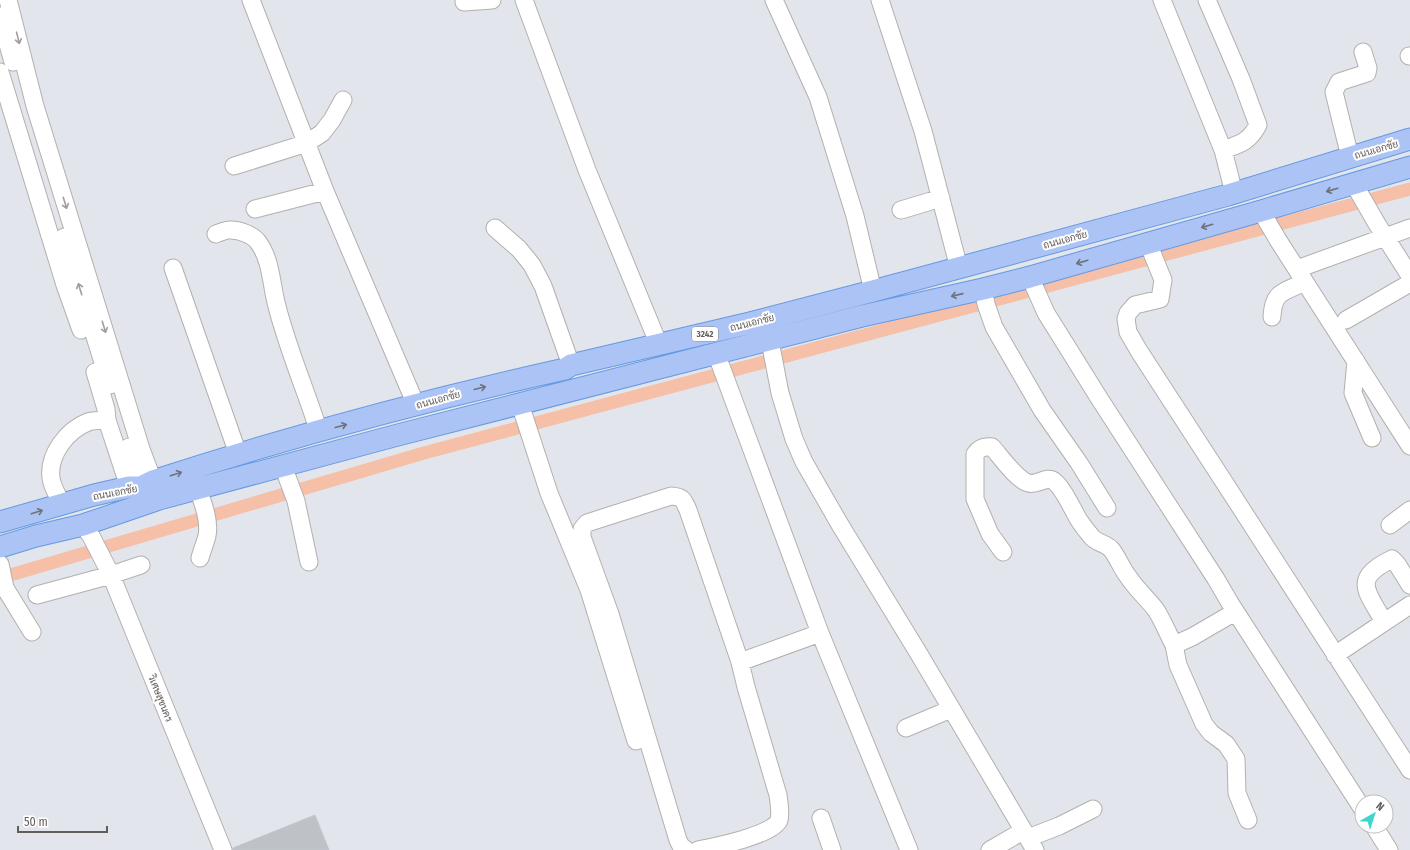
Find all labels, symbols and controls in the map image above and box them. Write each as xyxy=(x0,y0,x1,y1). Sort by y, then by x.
one-way arrow xyxy=(15,31,23,44)
street label: ถนนเอกชัย xyxy=(1353,137,1400,162)
one-way arrow xyxy=(1326,187,1339,195)
one-way arrow xyxy=(62,196,69,209)
one-way arrow xyxy=(1201,223,1214,230)
street label: ถนนเอกชัย xyxy=(1042,227,1089,252)
one-way arrow xyxy=(1076,259,1089,266)
one-way arrow xyxy=(75,283,83,295)
one-way arrow xyxy=(951,291,964,299)
street label: ถนนเอกชัย xyxy=(729,311,776,334)
one-way arrow xyxy=(101,320,108,333)
road number: 3242 xyxy=(692,327,718,341)
one-way arrow xyxy=(473,384,486,391)
street label: ถนนเอกชัย xyxy=(415,387,462,412)
one-way arrow xyxy=(334,422,347,429)
one-way arrow xyxy=(169,470,182,477)
street label: ถนนเอกชัย xyxy=(92,482,138,503)
one-way arrow xyxy=(31,508,44,515)
street label: วิเศษสุขนคร xyxy=(144,672,175,724)
north arrow xyxy=(1354,794,1394,834)
text: N xyxy=(1373,799,1387,814)
scale bar xyxy=(18,808,107,834)
text: 50 m xyxy=(24,815,48,829)

